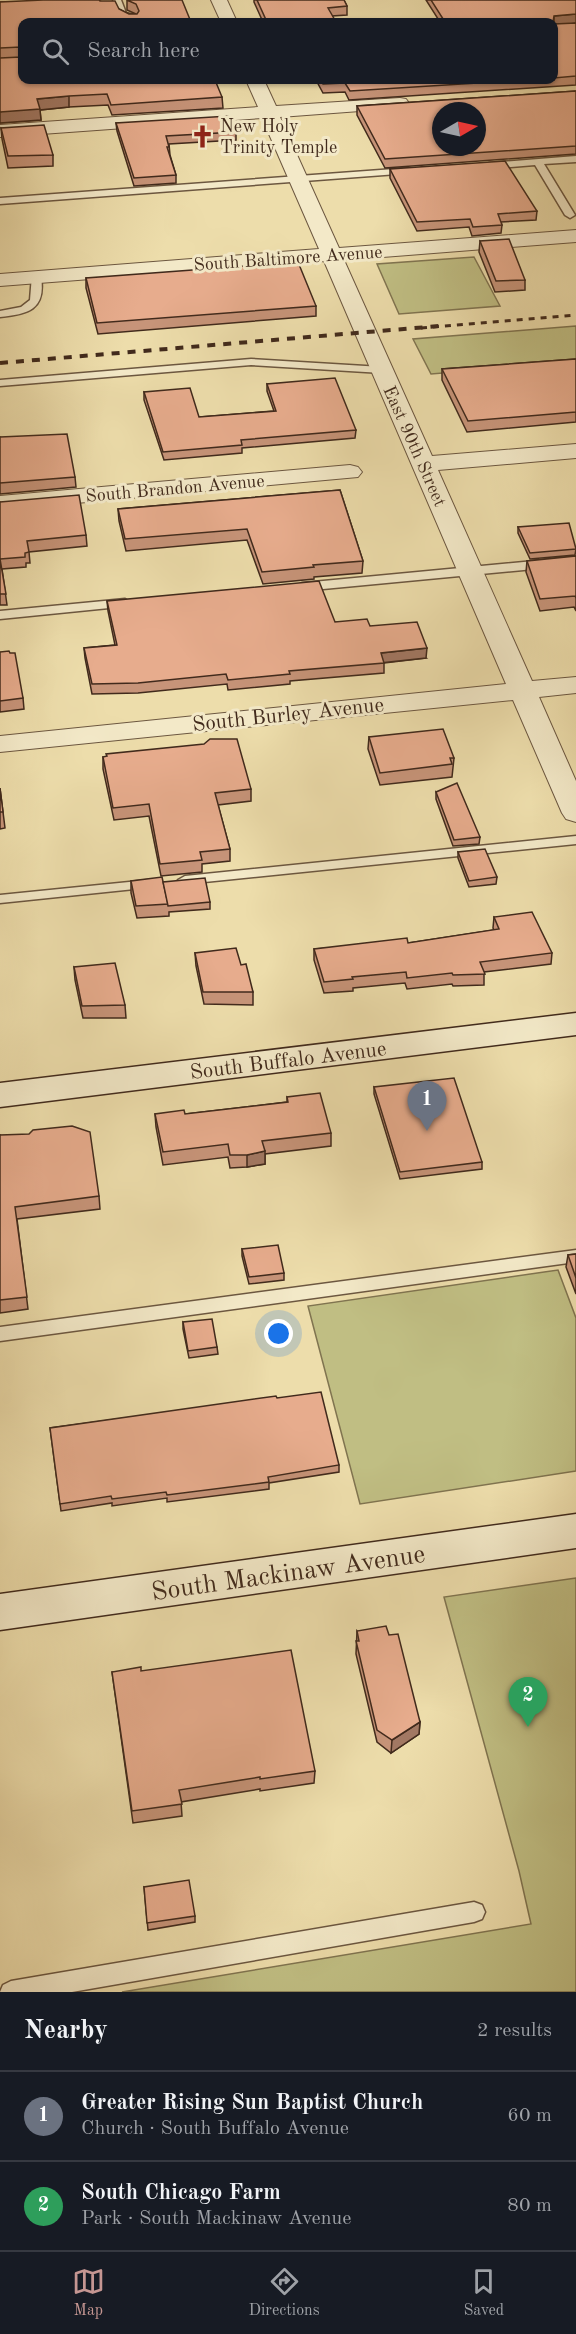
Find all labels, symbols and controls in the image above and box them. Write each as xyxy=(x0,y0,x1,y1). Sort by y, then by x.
search box xyxy=(18,18,558,84)
icon: search xyxy=(39,35,72,68)
text: Search here xyxy=(87,40,200,62)
north arrow xyxy=(432,102,486,156)
place label: New Holy Trinity Temple xyxy=(220,118,337,157)
church icon: New Holy Trinity Temple xyxy=(189,123,215,149)
street label: South Baltimore Avenue xyxy=(193,243,383,275)
street label: East 90th Street xyxy=(379,383,449,510)
street label: South Brandon Avenue xyxy=(85,472,265,506)
street label: South Burley Avenue xyxy=(191,695,385,736)
street label: South Buffalo Avenue xyxy=(189,1039,388,1084)
pin: 1 xyxy=(408,1082,446,1131)
your location xyxy=(264,1319,293,1348)
street label: South Mackinaw Avenue xyxy=(150,1542,427,1606)
pin: 2 xyxy=(508,1678,548,1727)
text: Nearby xyxy=(24,2018,108,2044)
text: 2 results xyxy=(477,2021,552,2041)
text: Greater Rising Sun Baptist Church xyxy=(81,2092,423,2114)
text: 1 xyxy=(38,2106,49,2126)
text: 60 m xyxy=(507,2106,552,2126)
text: Church · South Buffalo Avenue xyxy=(81,2119,349,2139)
text: South Chicago Farm xyxy=(81,2182,281,2204)
text: 2 xyxy=(38,2196,49,2216)
text: 80 m xyxy=(507,2196,552,2216)
text: Park · South Mackinaw Avenue xyxy=(81,2209,351,2229)
tab: Map xyxy=(72,2265,105,2321)
tab: Directions xyxy=(249,2265,320,2321)
tab: Saved xyxy=(463,2265,504,2321)

